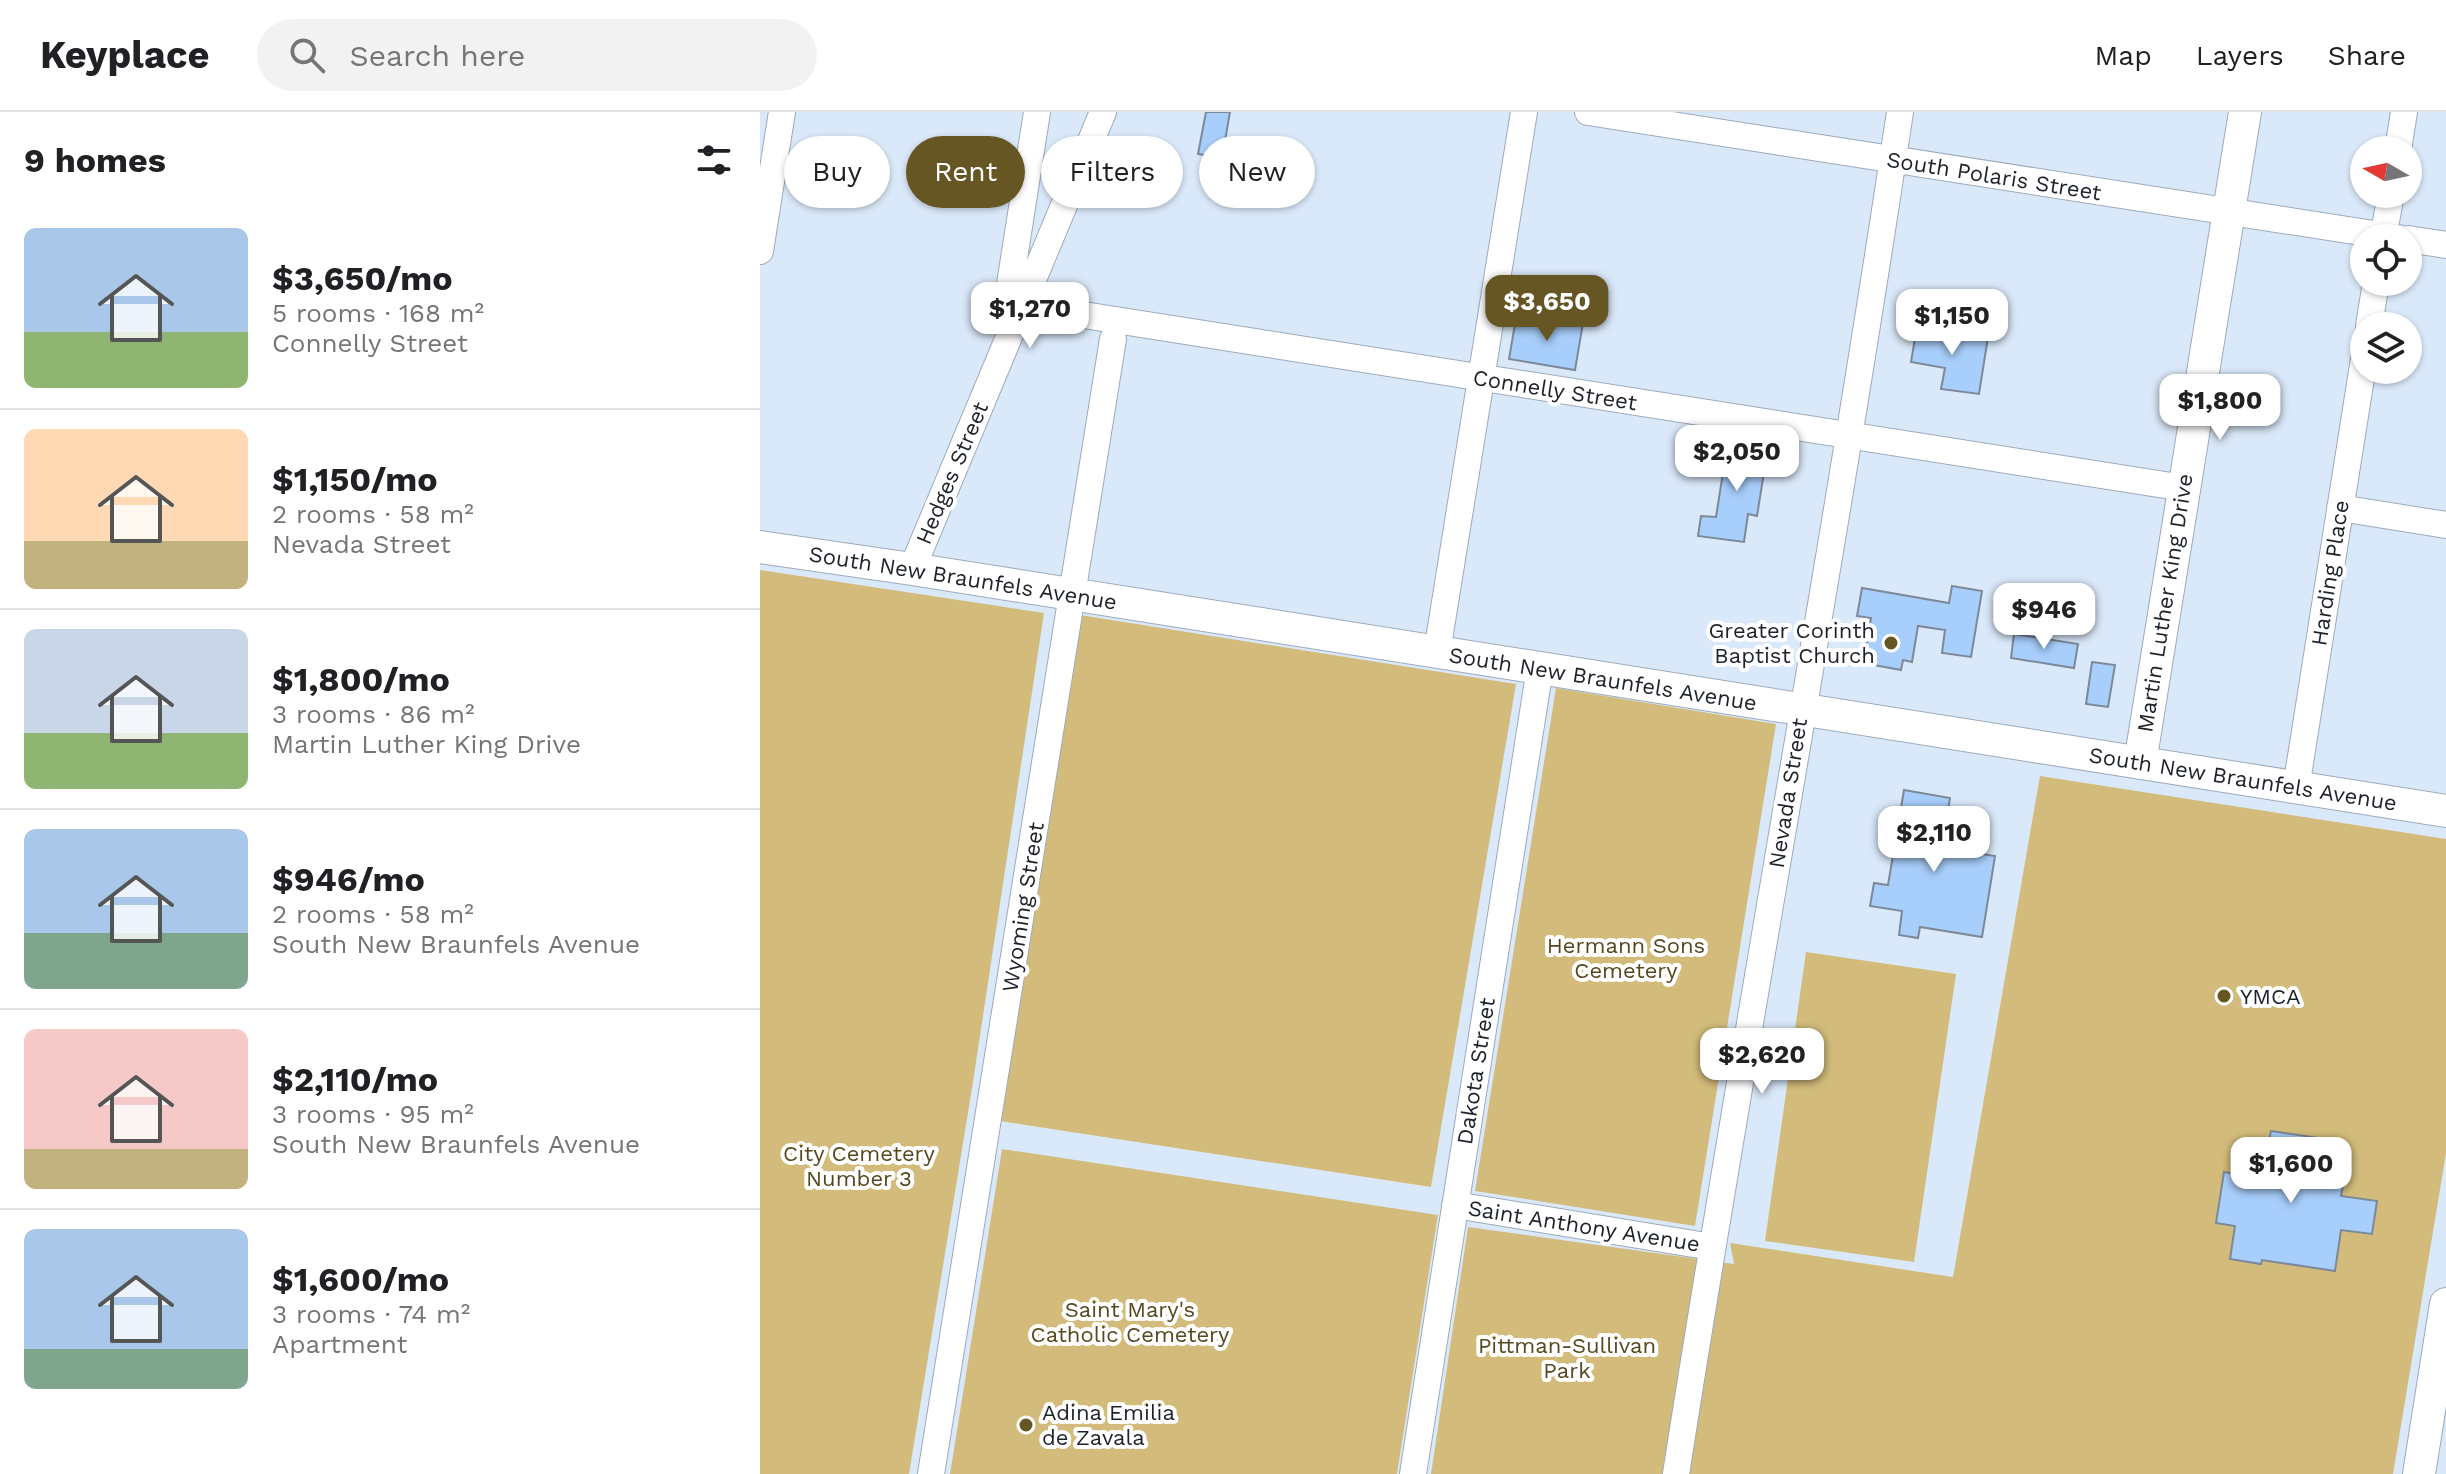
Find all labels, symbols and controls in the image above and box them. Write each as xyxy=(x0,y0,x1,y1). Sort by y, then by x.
search box xyxy=(257,19,817,91)
text: Keyplace xyxy=(40,33,209,77)
icon: search xyxy=(285,33,329,77)
text: Search here xyxy=(349,38,525,73)
text: Map xyxy=(2095,39,2152,72)
text: Layers xyxy=(2196,39,2284,72)
text: Share xyxy=(2328,39,2406,72)
chip: Buy xyxy=(784,136,890,208)
chip: Rent xyxy=(906,136,1025,208)
chip: Filters xyxy=(1041,136,1183,208)
chip: New xyxy=(1199,136,1315,208)
north arrow xyxy=(2350,136,2422,208)
map controls xyxy=(2350,136,2422,384)
icon: filters xyxy=(692,138,736,182)
text: 9 homes xyxy=(24,140,166,180)
street label: South Polaris Street xyxy=(1885,147,2103,205)
button: locate xyxy=(2350,224,2422,296)
text: $3,650/mo xyxy=(272,258,453,298)
icon: home xyxy=(88,260,184,356)
pin: $3,650 xyxy=(1482,275,1612,343)
pin: $1,270 xyxy=(965,282,1095,350)
text: $3,650 xyxy=(1503,286,1591,316)
pin: $1,150 xyxy=(1887,289,2017,357)
text: $1,270 xyxy=(989,293,1071,323)
text: 5 rooms · 168 m² xyxy=(272,298,484,328)
text: $1,150 xyxy=(1914,300,1990,330)
button: layers xyxy=(2350,312,2422,384)
text: Connelly Street xyxy=(272,328,468,358)
street label: Connelly Street xyxy=(1471,365,1639,415)
pin: $1,800 xyxy=(2155,374,2285,442)
text: $1,800 xyxy=(2177,385,2263,415)
street label: Hedges Street xyxy=(911,398,993,548)
pin: $2,050 xyxy=(1672,425,1802,493)
text: $2,050 xyxy=(1693,436,1781,466)
text: $1,150/mo xyxy=(272,459,438,499)
icon: home xyxy=(88,461,184,557)
street label: Martin Luther King Drive xyxy=(2132,472,2198,734)
street label: Harding Place xyxy=(2306,498,2354,648)
text: 2 rooms · 58 m² xyxy=(272,499,474,529)
text: Nevada Street xyxy=(272,529,451,559)
street label: South New Braunfels Avenue xyxy=(807,541,1119,615)
pin: $946 xyxy=(1997,583,2091,651)
text: $946 xyxy=(2011,594,2077,624)
place label: Greater Corinth Baptist Church xyxy=(1708,618,1875,668)
marker: Greater Corinth Baptist Church xyxy=(1882,634,1900,652)
street label: South New Braunfels Avenue xyxy=(1447,642,1759,716)
text: $1,800/mo xyxy=(272,659,450,699)
icon: home xyxy=(88,661,184,757)
text: 3 rooms · 86 m² xyxy=(272,699,474,729)
street label: Nevada Street xyxy=(1764,716,1812,870)
text: Martin Luther King Drive xyxy=(272,729,581,759)
street label: South New Braunfels Avenue xyxy=(2087,742,2399,816)
pin: $2,110 xyxy=(1869,806,1999,874)
text: $2,110 xyxy=(1896,817,1972,847)
street label: Wyoming Street xyxy=(997,820,1049,994)
text: $946/mo xyxy=(272,859,425,899)
icon: home xyxy=(88,861,184,957)
text: 2 rooms · 58 m² xyxy=(272,899,474,929)
text: South New Braunfels Avenue xyxy=(272,929,640,959)
park label: Hermann Sons Cemetery xyxy=(1547,933,1705,983)
place label: YMCA xyxy=(2240,984,2301,1009)
marker: YMCA xyxy=(2215,987,2233,1005)
street label: Dakota Street xyxy=(1452,996,1500,1146)
pin: $2,620 xyxy=(1697,1028,1827,1096)
text: $2,620 xyxy=(1718,1039,1806,1069)
text: $2,110/mo xyxy=(272,1059,438,1099)
icon: home xyxy=(88,1061,184,1157)
text: 3 rooms · 95 m² xyxy=(272,1099,474,1129)
text: South New Braunfels Avenue xyxy=(272,1129,640,1159)
pin: $1,600 xyxy=(2226,1137,2356,1205)
park label: City Cemetery Number 3 xyxy=(783,1141,936,1191)
text: $1,600 xyxy=(2249,1148,2333,1178)
street label: Saint Anthony Avenue xyxy=(1466,1195,1702,1257)
text: $1,600/mo xyxy=(272,1259,449,1299)
icon: home xyxy=(88,1261,184,1357)
park label: Saint Mary's Catholic Cemetery xyxy=(1031,1297,1230,1347)
text: 3 rooms · 74 m² xyxy=(272,1299,470,1329)
text: Apartment xyxy=(272,1329,408,1359)
park label: Pittman-Sullivan Park xyxy=(1478,1333,1656,1383)
place label: Adina Emilia de Zavala xyxy=(1042,1400,1175,1450)
marker: Adina Emilia de Zavala xyxy=(1017,1416,1035,1434)

